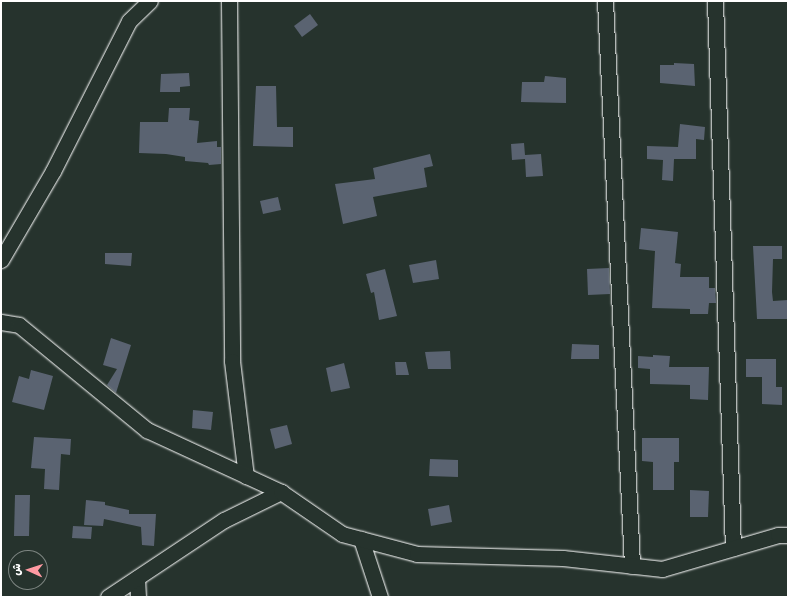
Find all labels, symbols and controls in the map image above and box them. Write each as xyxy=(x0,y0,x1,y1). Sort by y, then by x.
north arrow xyxy=(8,550,48,590)
text: ش xyxy=(10,563,23,576)

